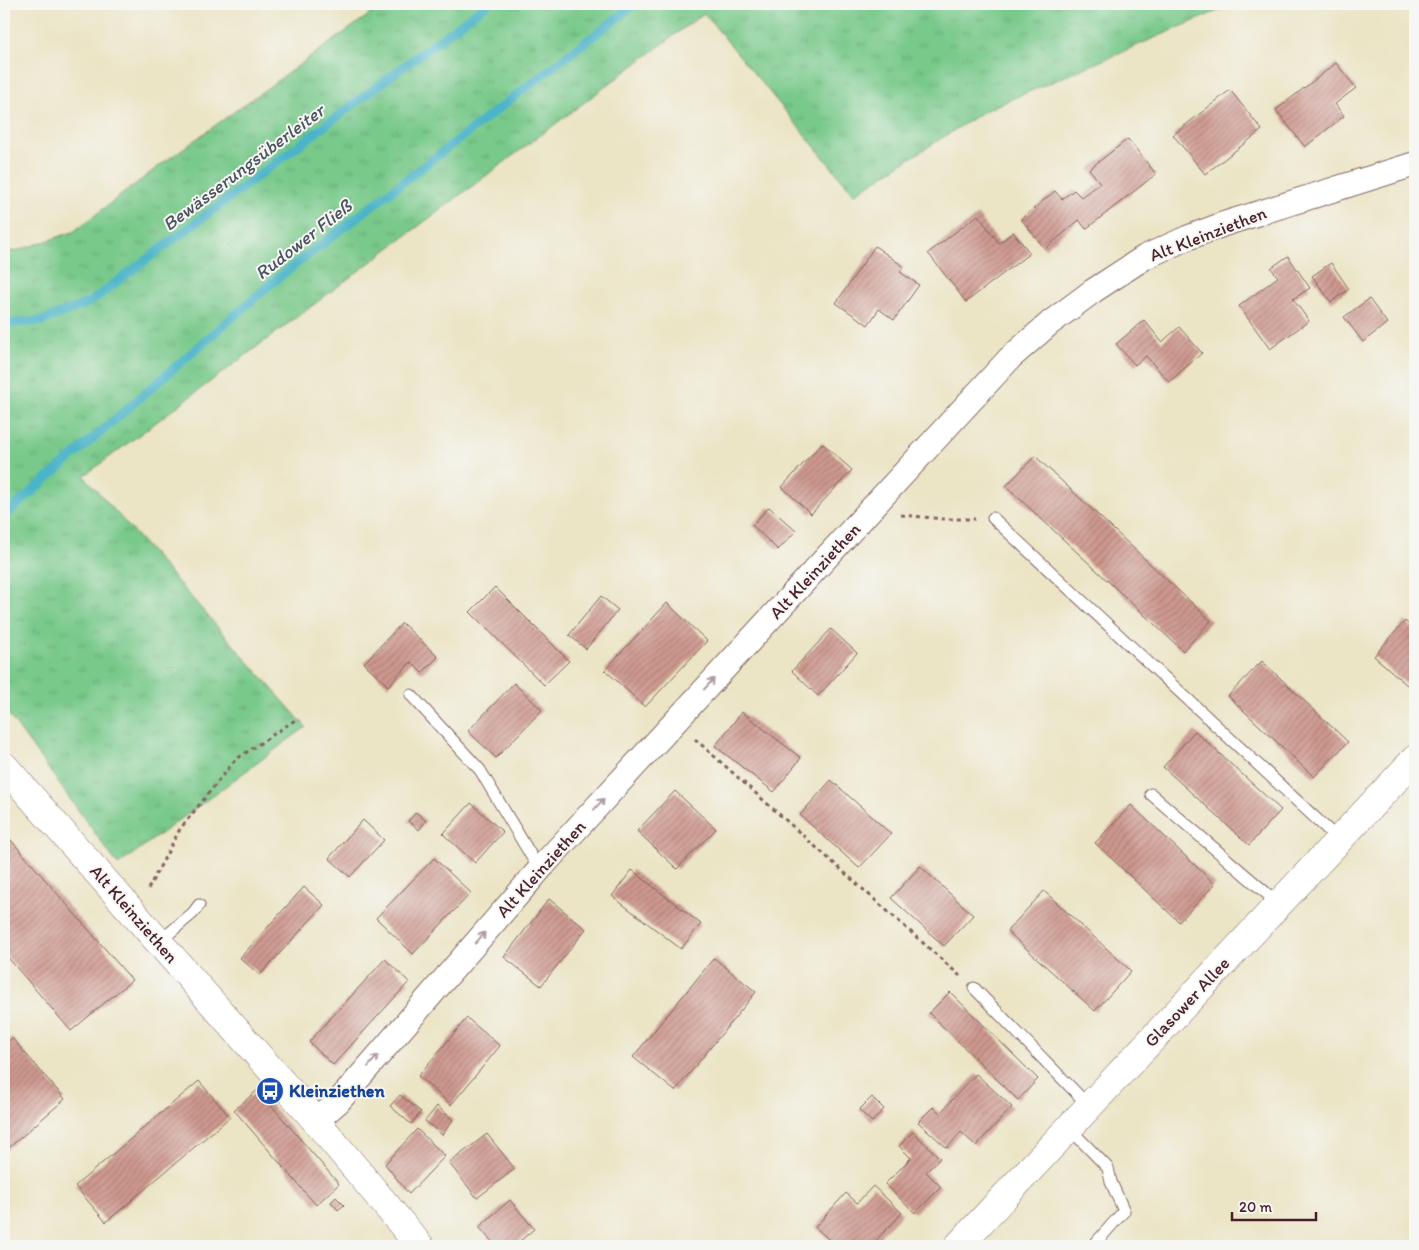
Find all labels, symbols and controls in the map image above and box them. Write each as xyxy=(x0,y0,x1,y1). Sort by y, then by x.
water label: Bewässerungsüberleiter xyxy=(158,98,331,236)
water label: Rudower Fließ xyxy=(250,194,357,284)
street label: Alt Kleinziethen xyxy=(1146,201,1270,266)
street label: Alt Kleinziethen xyxy=(765,518,865,624)
one-way arrow xyxy=(703,677,715,690)
one-way arrow xyxy=(593,797,605,810)
street label: Alt Kleinziethen xyxy=(492,816,591,922)
street label: Alt Kleinziethen xyxy=(85,860,183,968)
one-way arrow xyxy=(474,932,485,945)
street label: Glasower Allee xyxy=(1140,952,1234,1052)
one-way arrow xyxy=(368,1055,379,1068)
bus stop icon: Kleinziethen xyxy=(255,1076,285,1106)
place label: Kleinziethen xyxy=(289,1080,385,1102)
scale bar xyxy=(1232,1190,1315,1222)
text: 20 m xyxy=(1239,1198,1273,1216)

